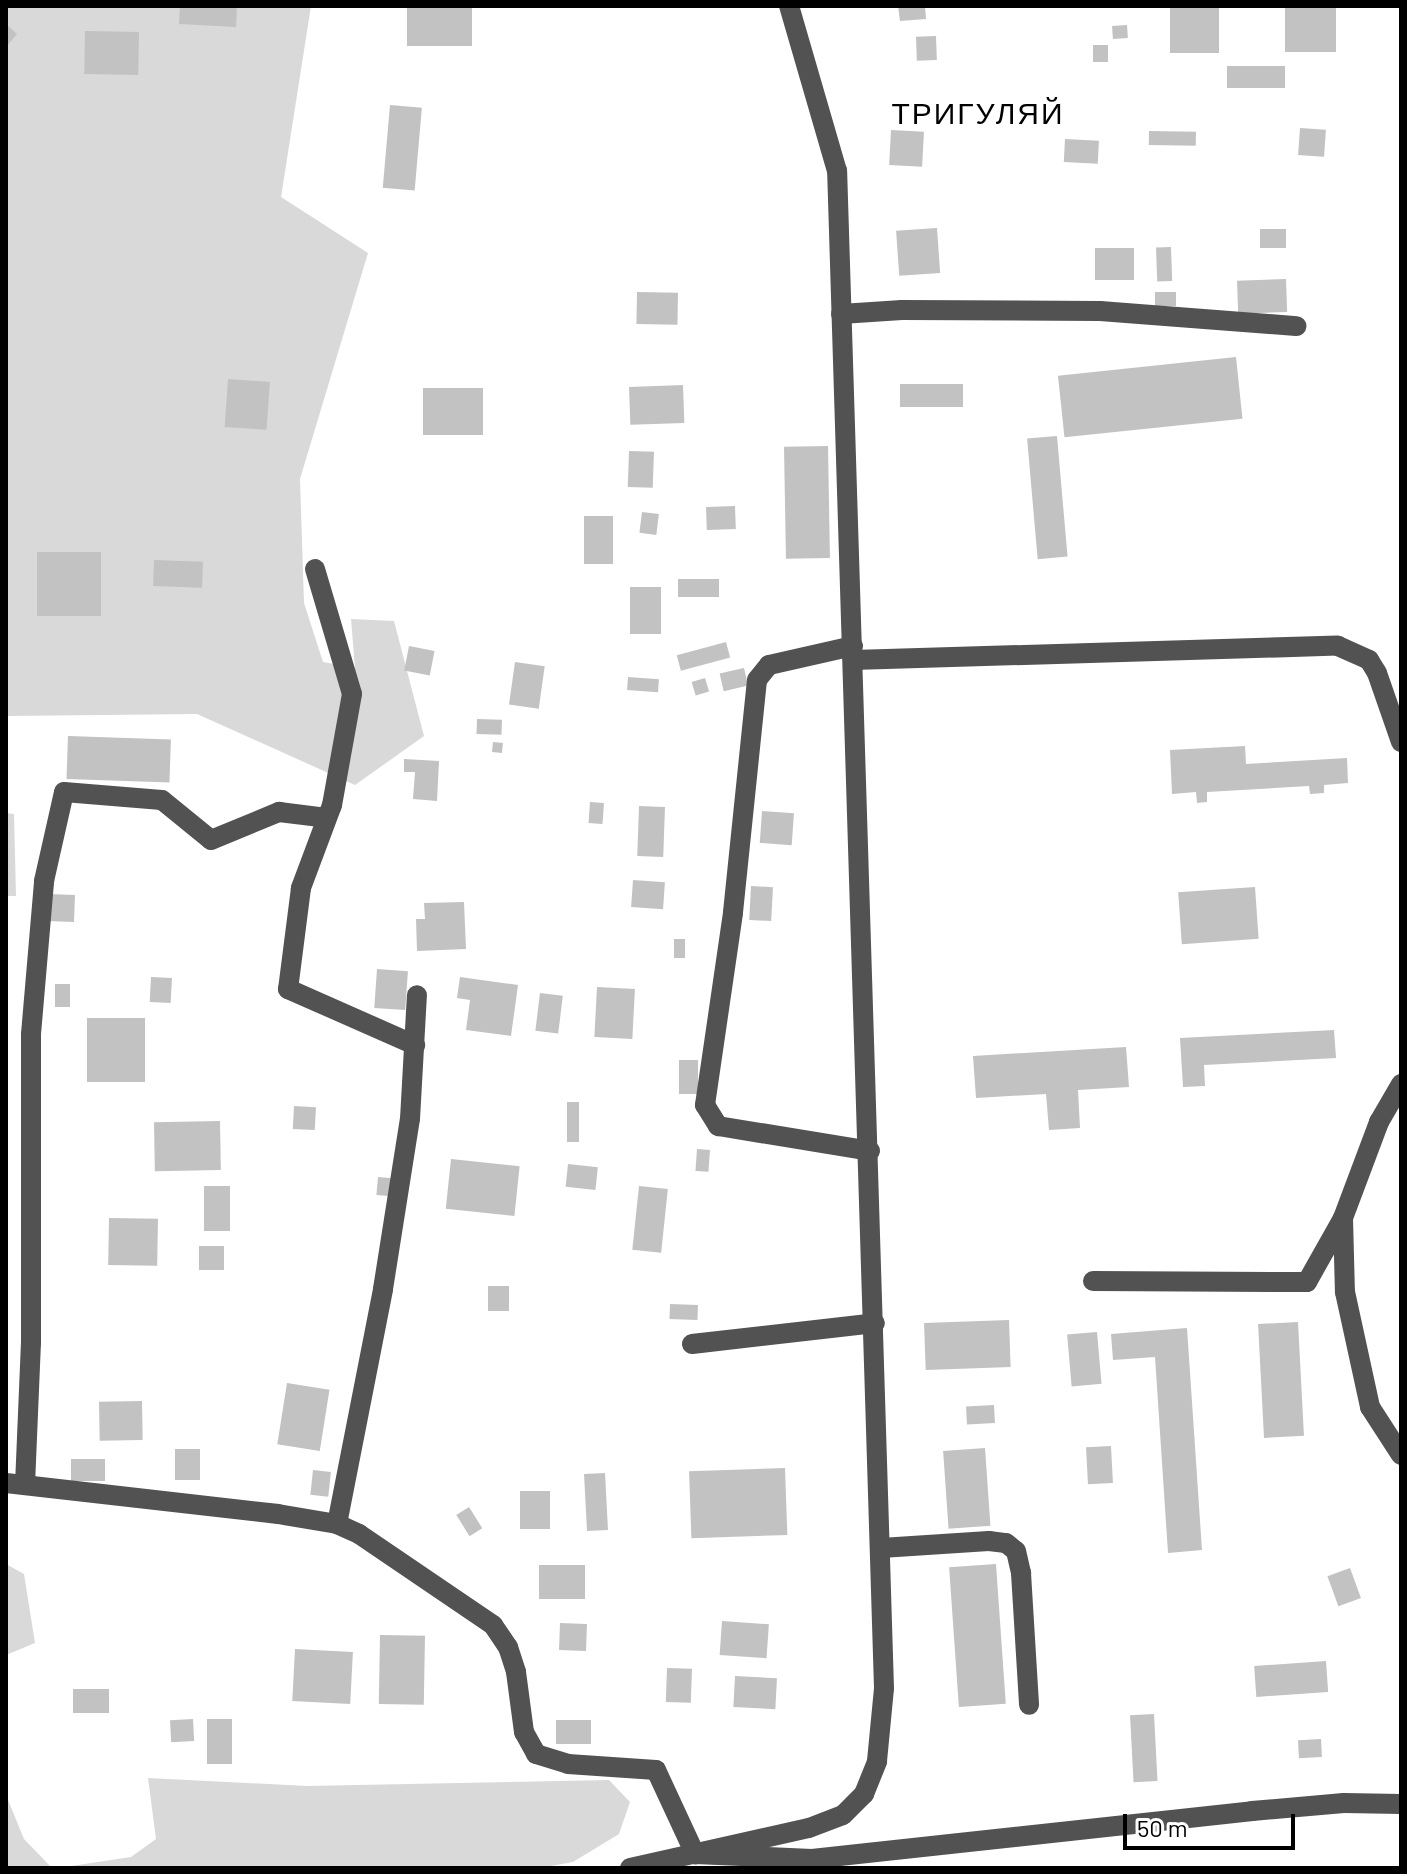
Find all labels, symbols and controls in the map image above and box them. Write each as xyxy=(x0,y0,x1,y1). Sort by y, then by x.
district label: ТРИГУЛЯЙ xyxy=(891,94,1065,130)
scale bar xyxy=(1127,1798,1299,1848)
text: 50 m xyxy=(1137,1813,1188,1842)

